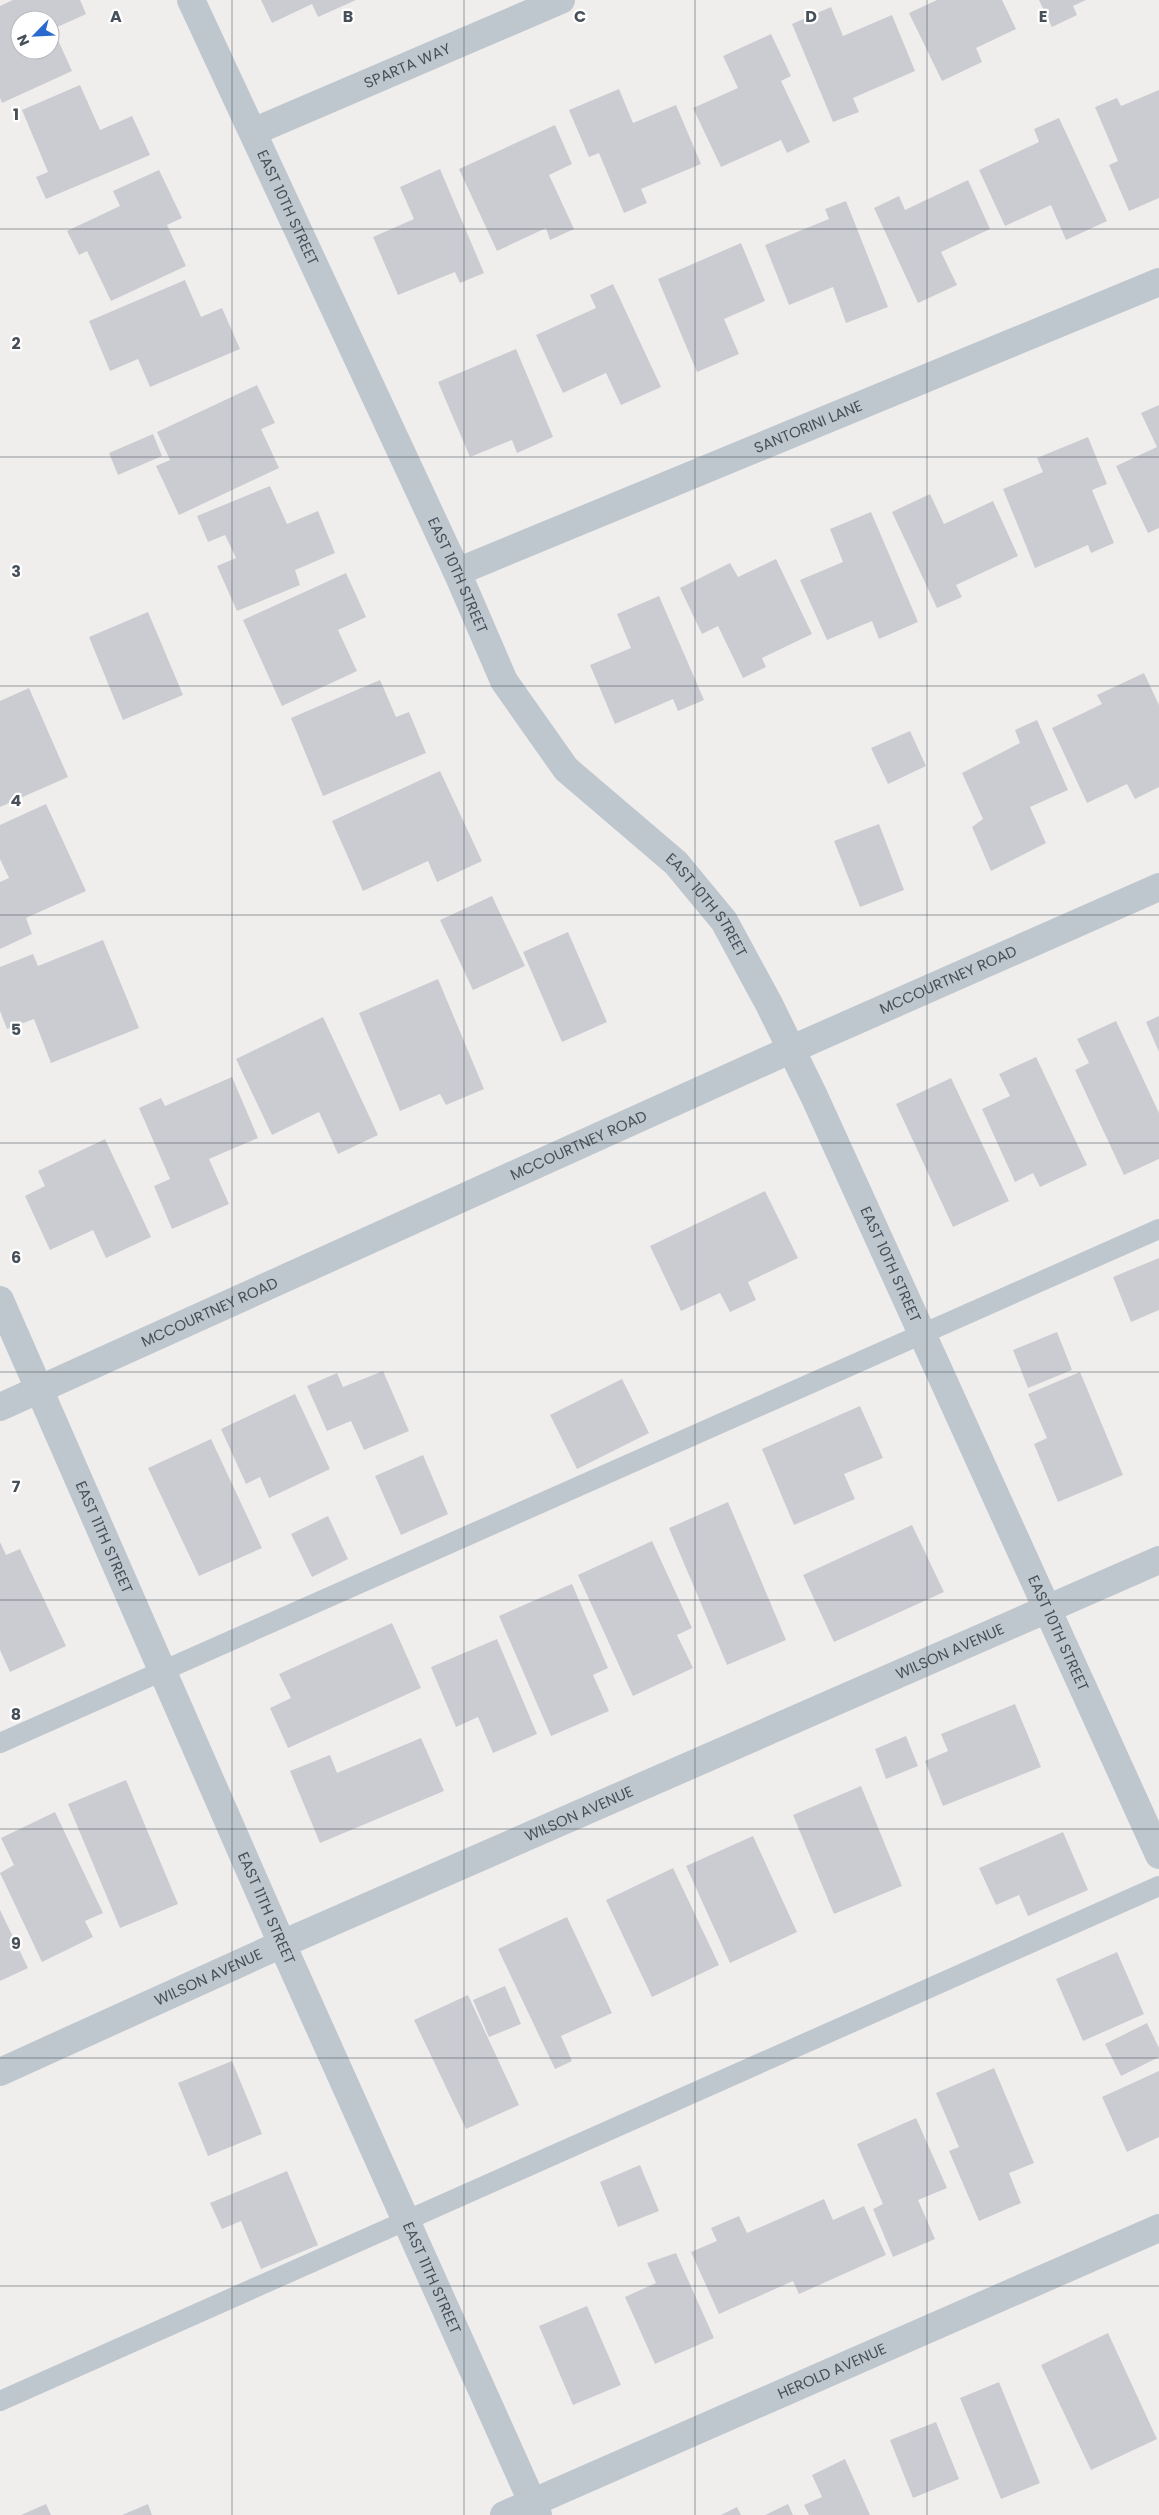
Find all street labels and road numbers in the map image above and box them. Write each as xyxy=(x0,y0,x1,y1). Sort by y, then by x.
street label: SPARTA WAY xyxy=(361,37,454,93)
street label: EAST 10TH STREET xyxy=(252,146,324,269)
street label: SANTORINI LANE xyxy=(751,395,865,458)
street label: EAST 10TH STREET xyxy=(423,514,493,636)
street label: EAST 10TH STREET xyxy=(662,848,752,960)
street label: MCCOURTNEY ROAD xyxy=(876,940,1020,1019)
street label: MCCOURTNEY ROAD xyxy=(507,1105,650,1185)
street label: EAST 10TH STREET xyxy=(856,1203,926,1326)
street label: MCCOURTNEY ROAD xyxy=(138,1272,281,1352)
street label: EAST 11TH STREET xyxy=(71,1478,138,1596)
street label: EAST 10TH STREET xyxy=(1023,1572,1094,1694)
street label: WILSON AVENUE xyxy=(892,1618,1007,1684)
street label: WILSON AVENUE xyxy=(521,1781,636,1846)
street label: EAST 11TH STREET xyxy=(233,1849,301,1967)
street label: WILSON AVENUE xyxy=(151,1943,266,2011)
street label: EAST 11TH STREET xyxy=(398,2218,466,2337)
street label: HEROLD AVENUE xyxy=(774,2338,889,2404)

